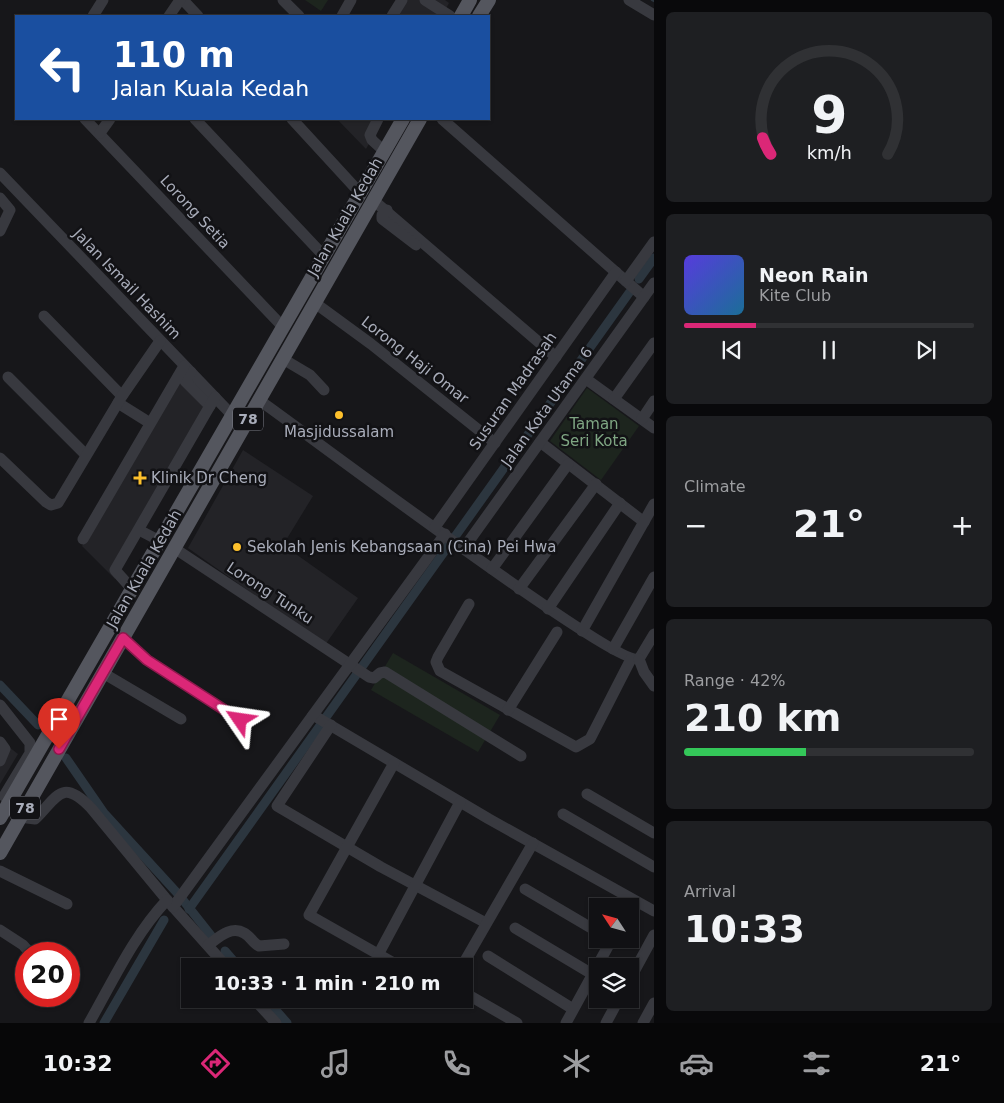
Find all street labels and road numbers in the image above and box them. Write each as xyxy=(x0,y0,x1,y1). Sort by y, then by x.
street label: Jalan Kuala Kedah xyxy=(303,155,386,280)
street label: Lorong Setia xyxy=(156,171,234,253)
street label: Jalan Ismail Hashim xyxy=(69,224,185,343)
street label: Lorong Haji Omar xyxy=(358,312,473,408)
street label: Susuran Madrasah xyxy=(466,329,560,453)
street label: Jalan Kota Utama 6 xyxy=(497,344,596,471)
road number: 78 xyxy=(233,408,263,430)
street label: Jalan Kuala Kedah xyxy=(102,507,185,632)
street label: Lorong Tunku xyxy=(223,558,317,628)
road number: 78 xyxy=(10,796,40,820)

